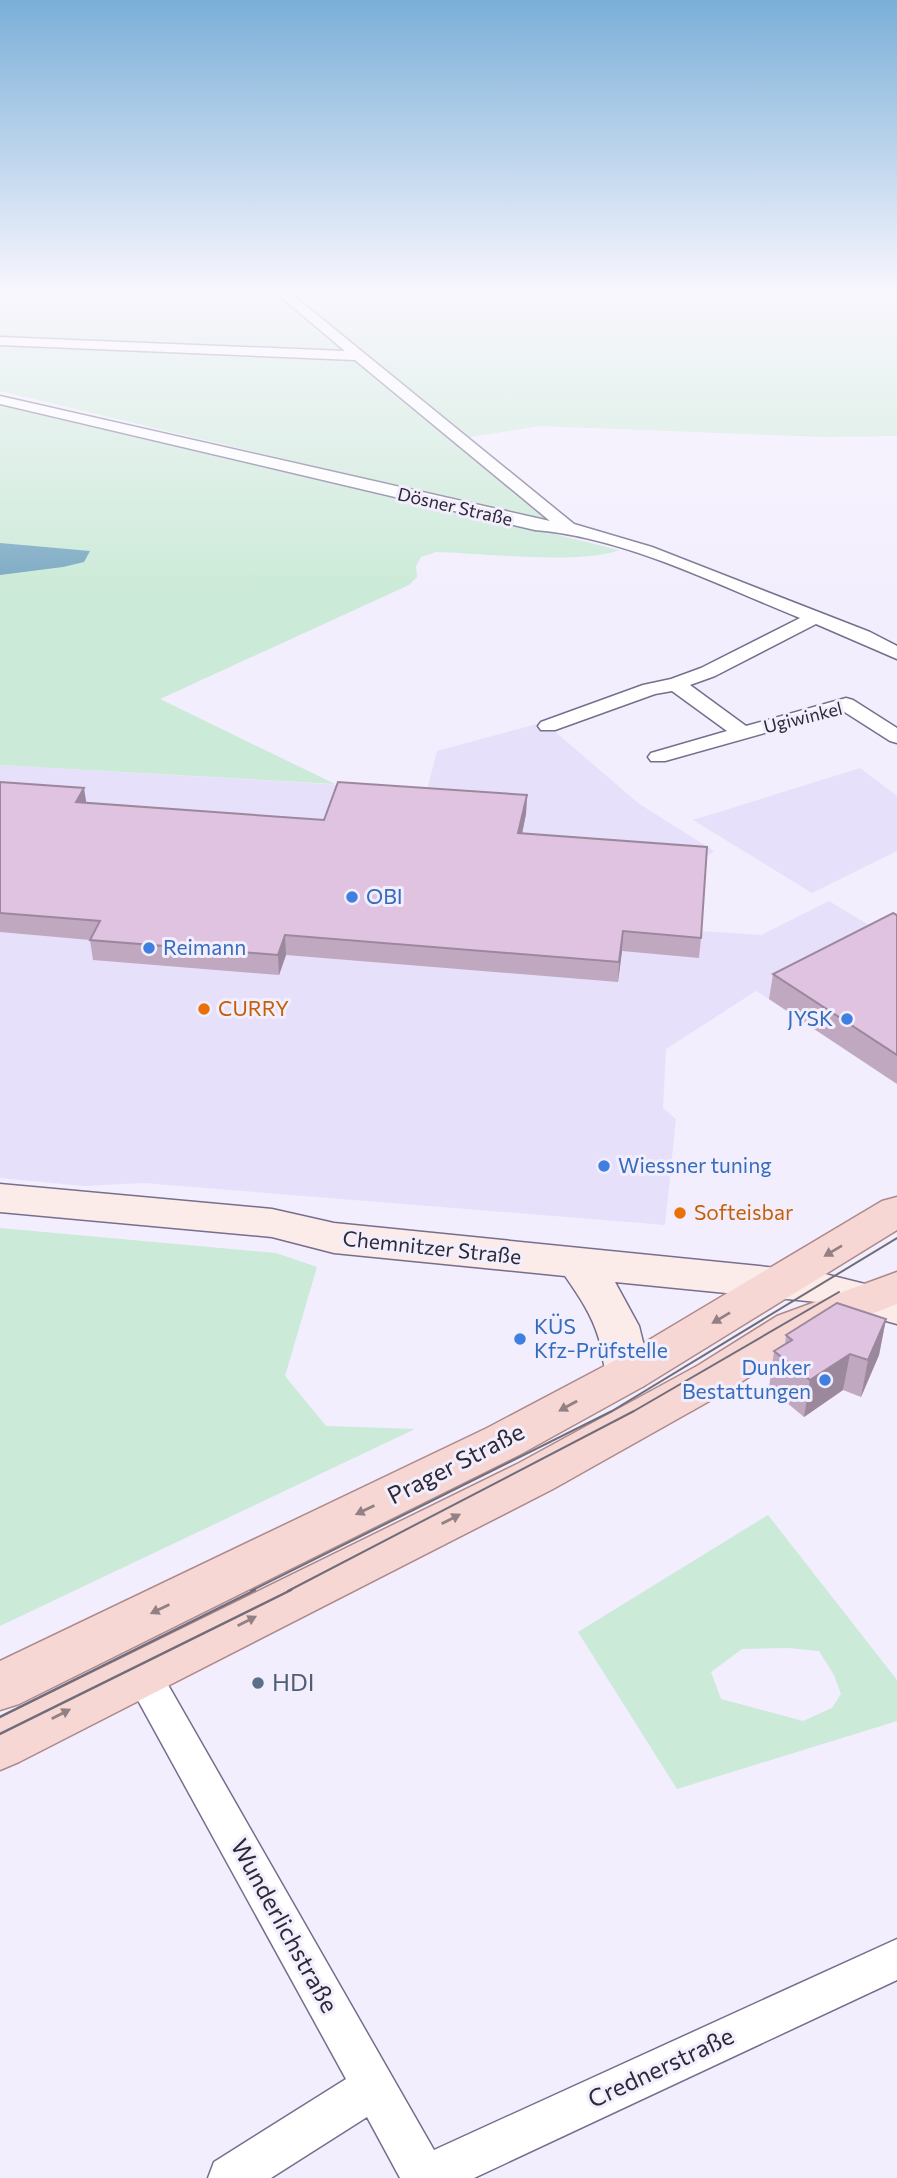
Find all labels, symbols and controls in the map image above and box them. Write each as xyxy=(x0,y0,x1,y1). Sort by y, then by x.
street label: Dösner Straße xyxy=(396,482,515,530)
street label: Ugiwinkel xyxy=(761,697,844,737)
place label: OBI xyxy=(366,883,403,908)
marker: OBI xyxy=(344,889,360,905)
place label: Reimann xyxy=(163,934,246,959)
marker: Reimann xyxy=(141,940,157,956)
place label: CURRY xyxy=(218,995,289,1020)
marker: CURRY xyxy=(196,1001,212,1017)
place label: JYSK xyxy=(787,1005,833,1030)
marker: JYSK xyxy=(839,1011,855,1027)
place label: Wiessner tuning xyxy=(618,1152,772,1177)
marker: Wiessner tuning xyxy=(596,1158,612,1174)
place label: Softeisbar xyxy=(694,1199,793,1224)
marker: Softeisbar xyxy=(672,1205,688,1221)
street label: Chemnitzer Straße xyxy=(342,1225,523,1268)
one-way arrow xyxy=(823,1244,842,1257)
one-way arrow xyxy=(712,1312,731,1324)
place label: KÜS Kfz-Prüfstelle xyxy=(534,1313,668,1362)
marker: KÜS Kfz-Prüfstelle xyxy=(512,1331,528,1347)
place label: Dunker Bestattungen xyxy=(682,1354,811,1403)
marker: Dunker Bestattungen xyxy=(817,1372,833,1388)
one-way arrow xyxy=(557,1400,577,1412)
street label: Prager Straße xyxy=(382,1416,528,1509)
one-way arrow xyxy=(355,1504,375,1515)
one-way arrow xyxy=(441,1513,461,1524)
one-way arrow xyxy=(150,1604,170,1615)
one-way arrow xyxy=(237,1615,257,1626)
place label: HDI xyxy=(272,1667,314,1696)
marker: HDI xyxy=(250,1675,266,1691)
one-way arrow xyxy=(51,1709,71,1720)
street label: Wunderlichstraße xyxy=(226,1833,345,2017)
street label: Crednerstraße xyxy=(583,2020,738,2113)

